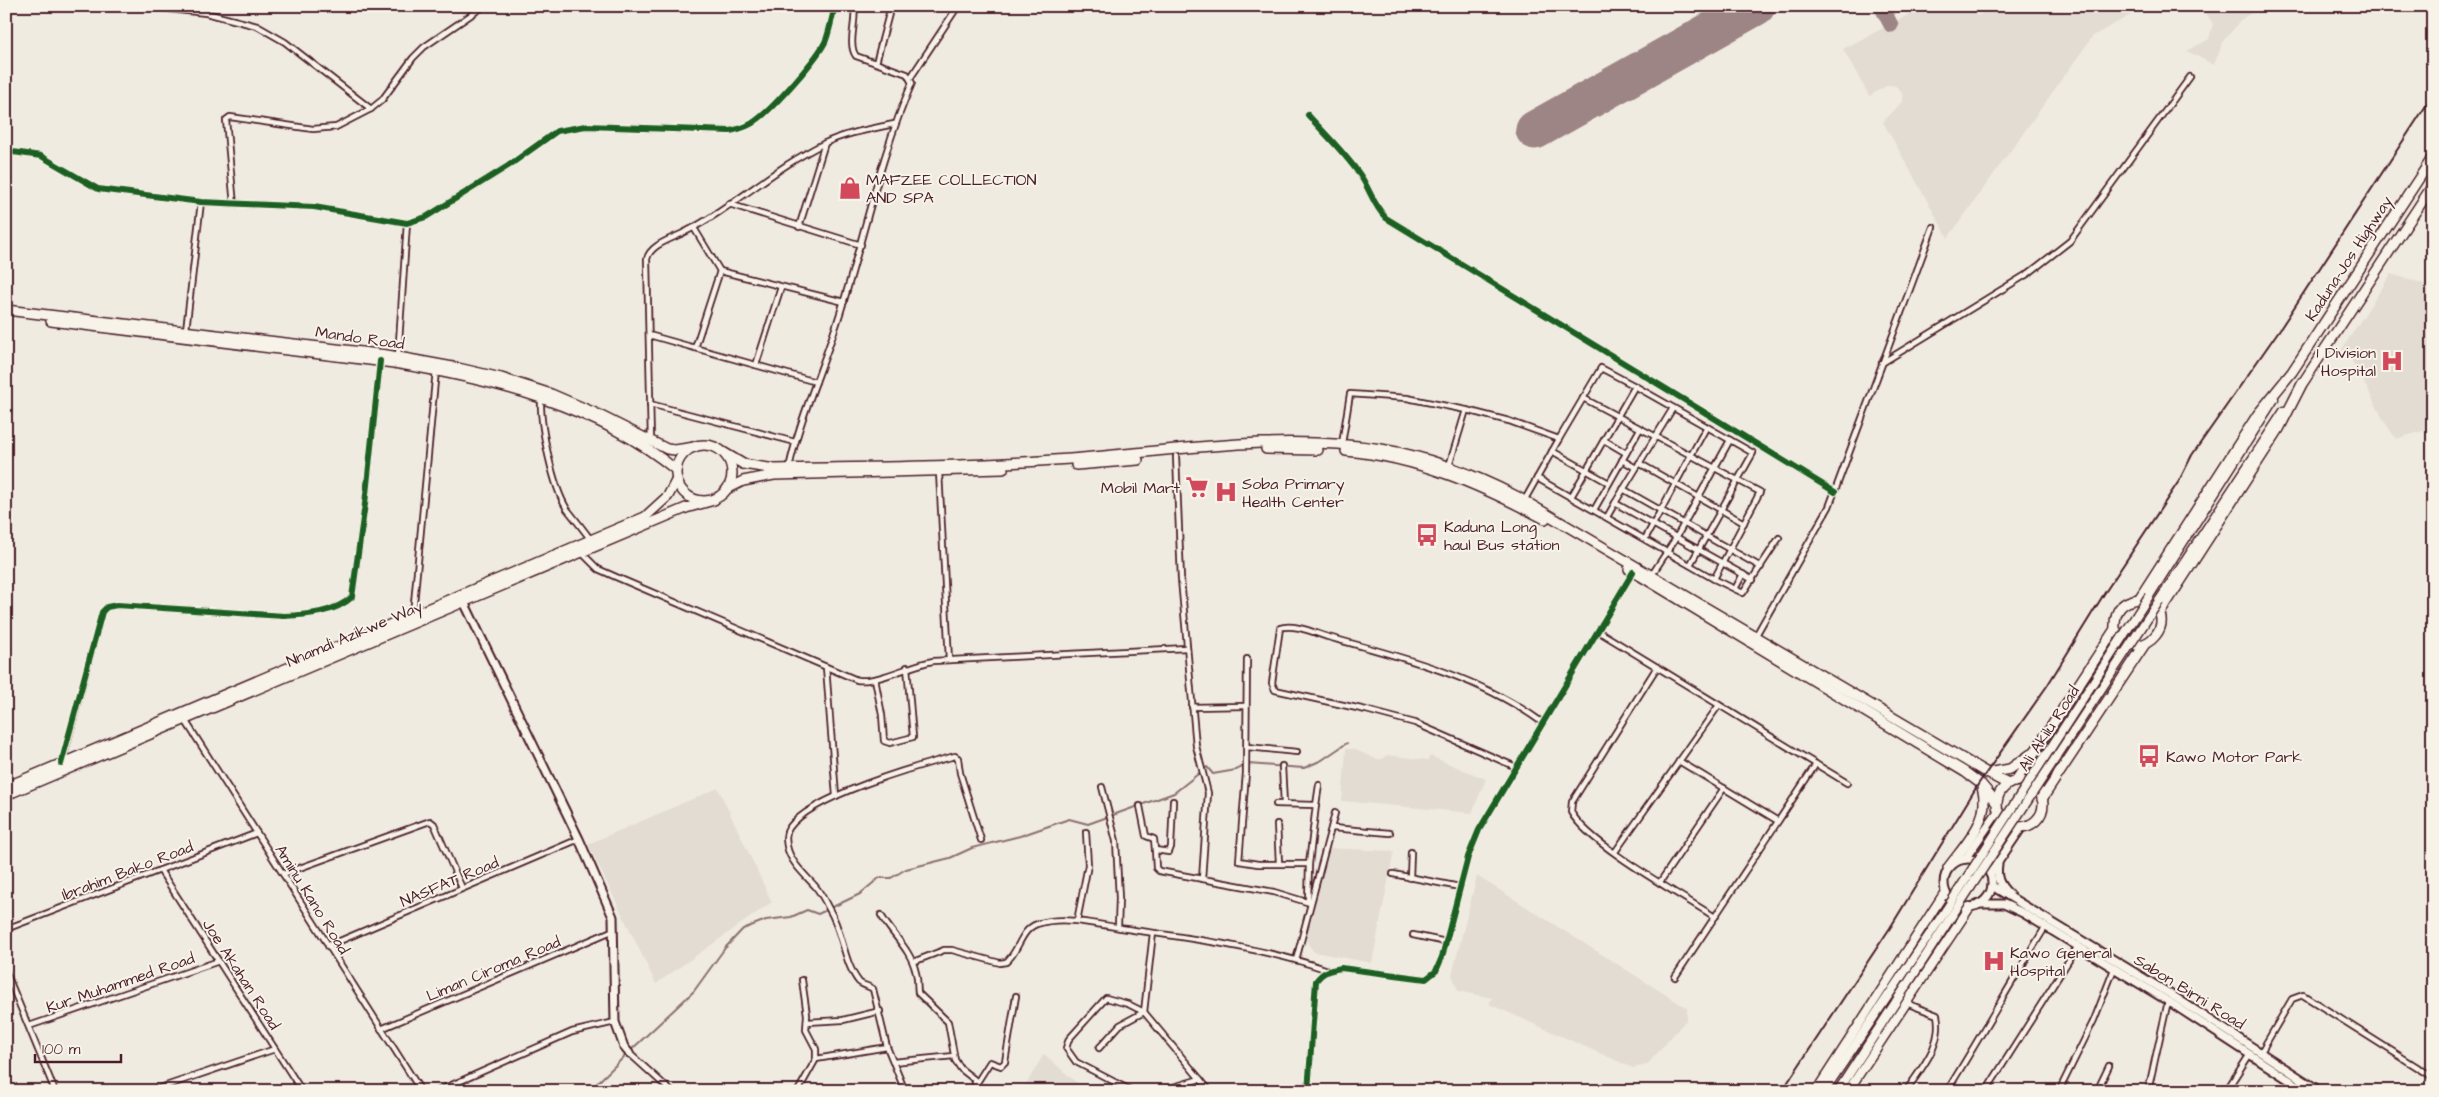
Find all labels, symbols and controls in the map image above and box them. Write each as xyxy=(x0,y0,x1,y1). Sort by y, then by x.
place label: MAFZEE COLLECTION AND SPA xyxy=(866,169,1037,209)
shop icon: MAFZEE COLLECTION AND SPA xyxy=(837,175,863,201)
street label: Kaduna-Jos Highway xyxy=(2300,191,2399,326)
street label: Mando Road xyxy=(314,321,406,355)
place label: 1 Division Hospital xyxy=(2317,342,2376,382)
hospital icon: 1 Division Hospital xyxy=(2379,348,2405,374)
place label: Soba Primary Health Center xyxy=(1242,473,1345,513)
supermarket icon: Mobil Mart xyxy=(1184,474,1210,500)
place label: Mobil Mart xyxy=(1101,477,1181,499)
hospital icon: Soba Primary Health Center xyxy=(1213,479,1239,505)
place label: Kaduna Long haul Bus station xyxy=(1444,516,1560,556)
bus stop icon: Kaduna Long haul Bus station xyxy=(1414,522,1440,548)
street label: Nnamdi Azikwe Way xyxy=(283,595,426,673)
street label: Ali Akilu Road xyxy=(2013,682,2085,776)
bus stop icon: Kawo Motor Park xyxy=(2136,743,2162,769)
place label: Kawo Motor Park xyxy=(2166,746,2302,768)
street label: Ibrahim Bako Road xyxy=(58,836,196,906)
street label: Aminu Kano Road xyxy=(270,840,355,959)
street label: NASFAT Road xyxy=(397,851,502,913)
street label: Joe Akahan Road xyxy=(197,915,285,1034)
street label: Liman Ciroma Road xyxy=(423,931,564,1007)
place label: Kawo General Hospital xyxy=(2010,942,2112,982)
street label: Kur Muhammed Road xyxy=(43,947,197,1019)
hospital icon: Kawo General Hospital xyxy=(1981,948,2007,974)
street label: Sabon Birni Road xyxy=(2130,949,2249,1035)
scale bar xyxy=(35,1032,121,1064)
text: 100 m xyxy=(42,1039,81,1060)

